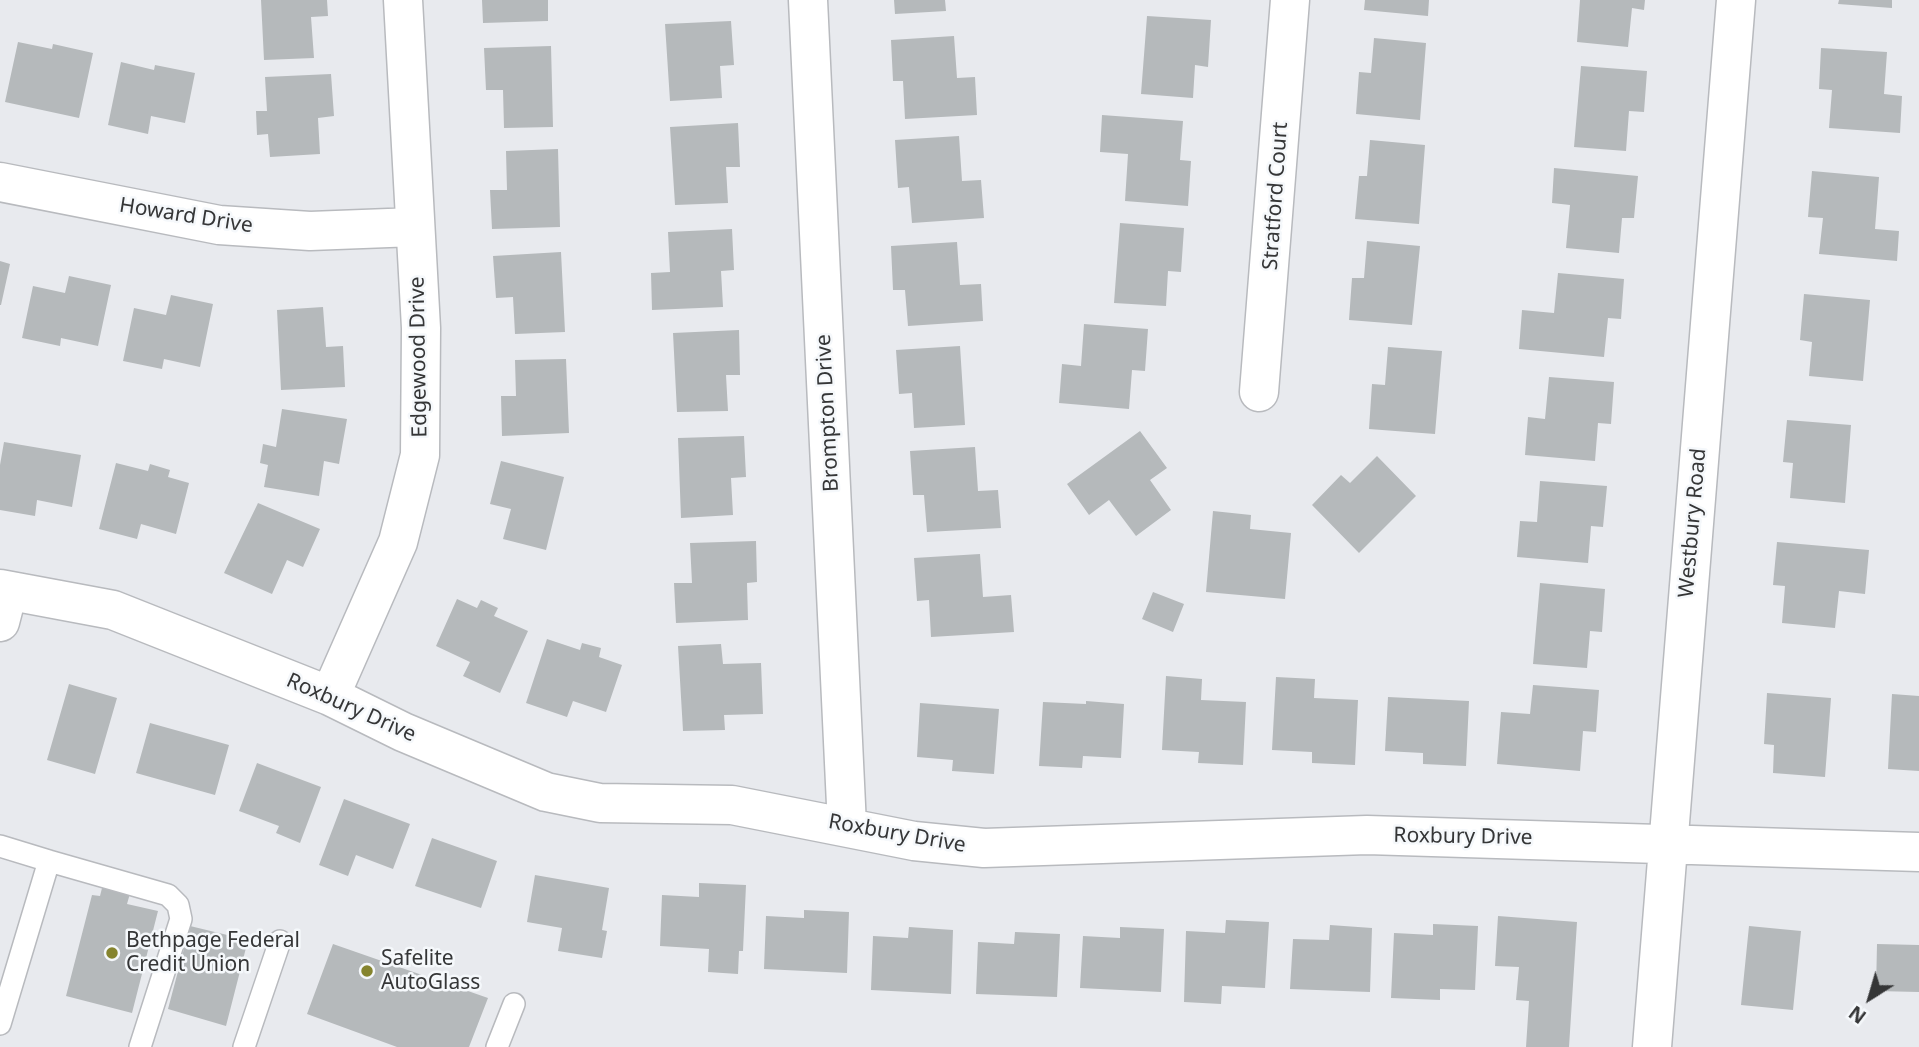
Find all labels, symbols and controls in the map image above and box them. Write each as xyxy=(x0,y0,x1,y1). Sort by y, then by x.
street label: Stratford Court xyxy=(1258,121,1294,271)
street label: Howard Drive xyxy=(118,193,254,239)
street label: Edgewood Drive xyxy=(405,276,433,438)
street label: Brompton Drive xyxy=(811,334,845,492)
street label: Westbury Road xyxy=(1674,447,1712,599)
street label: Roxbury Drive xyxy=(282,668,420,748)
street label: Roxbury Drive xyxy=(826,810,968,858)
street label: Roxbury Drive xyxy=(1393,823,1533,851)
place label: Bethpage Federal Credit Union xyxy=(126,928,300,978)
marker: Bethpage Federal Credit Union xyxy=(104,945,120,961)
place label: Safelite AutoGlass xyxy=(381,946,480,996)
marker: Safelite AutoGlass xyxy=(359,963,375,979)
north arrow xyxy=(1835,963,1905,1033)
text: N xyxy=(1843,1000,1871,1030)

